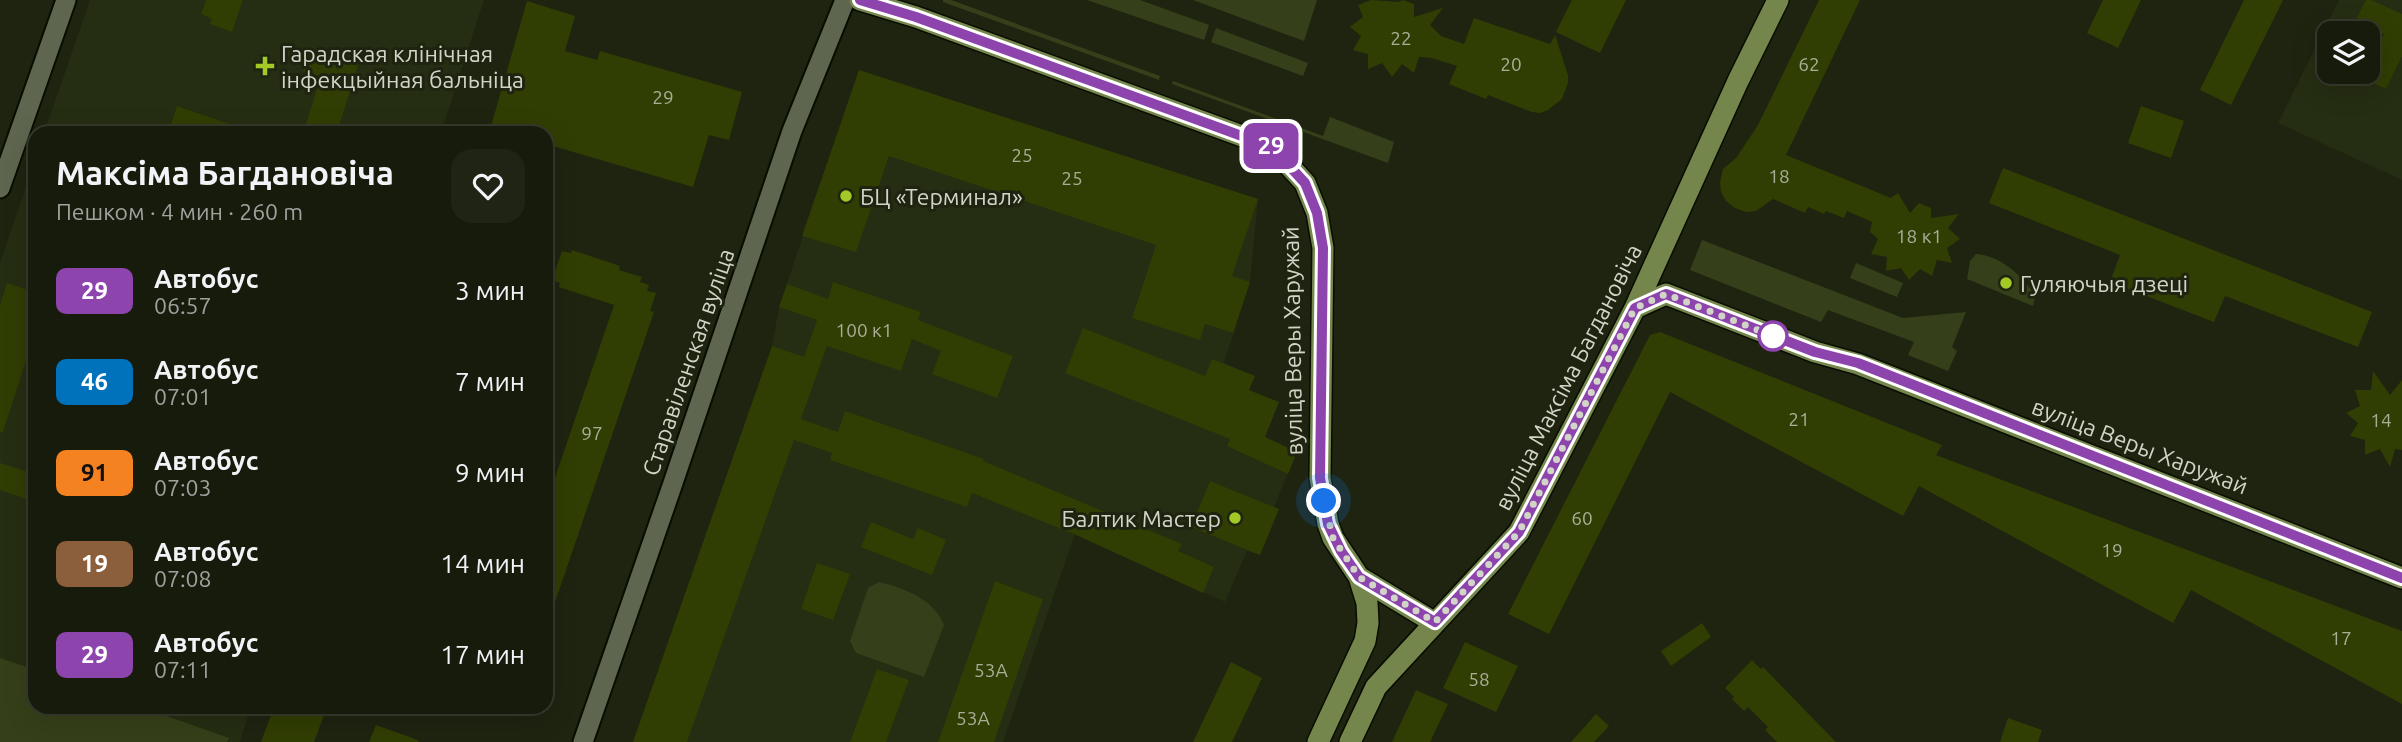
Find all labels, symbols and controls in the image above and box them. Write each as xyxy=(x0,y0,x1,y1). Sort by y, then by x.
map controls xyxy=(2317,21,2380,84)
button: layers xyxy=(2317,21,2380,84)
house number: 22 xyxy=(1390,27,1412,49)
place label: Гарадская клінічная інфекцыйная бальніца xyxy=(281,41,524,92)
house number: 20 xyxy=(1500,53,1522,75)
house number: 62 xyxy=(1798,53,1820,75)
marker: Гарадская клінічная інфекцыйная бальніца xyxy=(255,56,275,76)
house number: 29 xyxy=(652,86,674,108)
line badge: 29 xyxy=(1240,123,1302,169)
text: 29 xyxy=(1257,132,1285,159)
house number: 25 xyxy=(1011,144,1033,166)
button: heart xyxy=(451,149,525,223)
text: Максіма Багдановіча xyxy=(56,154,394,191)
house number: 18 xyxy=(1768,165,1790,187)
house number: 25 xyxy=(1061,167,1083,189)
place label: БЦ «Терминал» xyxy=(860,184,1023,209)
marker: БЦ «Терминал» xyxy=(838,188,854,204)
text: Пешком · 4 мин · 260 m xyxy=(56,199,303,224)
house number: 18 к1 xyxy=(1896,225,1942,247)
street label: вуліца Веры Харужай xyxy=(1278,226,1306,456)
street label: вуліца Максіма Багдановіча xyxy=(1490,240,1646,514)
street label: Старавіленская вуліца xyxy=(637,245,739,479)
text: Автобус xyxy=(154,264,258,293)
place label: Гуляючыя дзеці xyxy=(2020,271,2188,296)
marker: Гуляючыя дзеці xyxy=(1998,275,2014,291)
text: 3 мин xyxy=(455,276,525,305)
text: 29 xyxy=(81,277,108,304)
text: 06:57 xyxy=(154,293,212,318)
house number: 100 к1 xyxy=(835,319,893,341)
unlabelled marker xyxy=(1758,321,1788,351)
text: Автобус xyxy=(154,355,258,384)
text: 7 мин xyxy=(455,367,525,396)
text: 46 xyxy=(81,368,108,395)
text: 07:01 xyxy=(154,384,212,409)
street label: вуліца Веры Харужай xyxy=(2029,393,2251,499)
house number: 21 xyxy=(1788,408,1810,430)
house number: 14 xyxy=(2370,409,2392,431)
house number: 97 xyxy=(581,422,603,444)
text: Автобус xyxy=(154,446,258,475)
text: 9 мин xyxy=(455,458,525,487)
text: 91 xyxy=(81,459,108,486)
text: 07:03 xyxy=(154,475,212,500)
your location xyxy=(1306,483,1341,518)
place label: Балтик Мастер xyxy=(1061,506,1221,531)
house number: 60 xyxy=(1571,507,1593,529)
marker: Балтик Мастер xyxy=(1227,510,1243,526)
text: Автобус xyxy=(154,537,258,566)
house number: 19 xyxy=(2101,539,2123,561)
text: 14 мин xyxy=(440,549,525,578)
text: 19 xyxy=(81,550,108,577)
text: 07:08 xyxy=(154,566,212,591)
house number: 17 xyxy=(2330,627,2352,649)
text: Автобус xyxy=(154,628,258,657)
text: 17 мин xyxy=(440,640,525,669)
text: 29 xyxy=(81,641,108,668)
text: 07:11 xyxy=(154,657,212,682)
house number: 53А xyxy=(974,659,1009,681)
house number: 58 xyxy=(1468,668,1490,690)
house number: 53А xyxy=(956,707,991,729)

